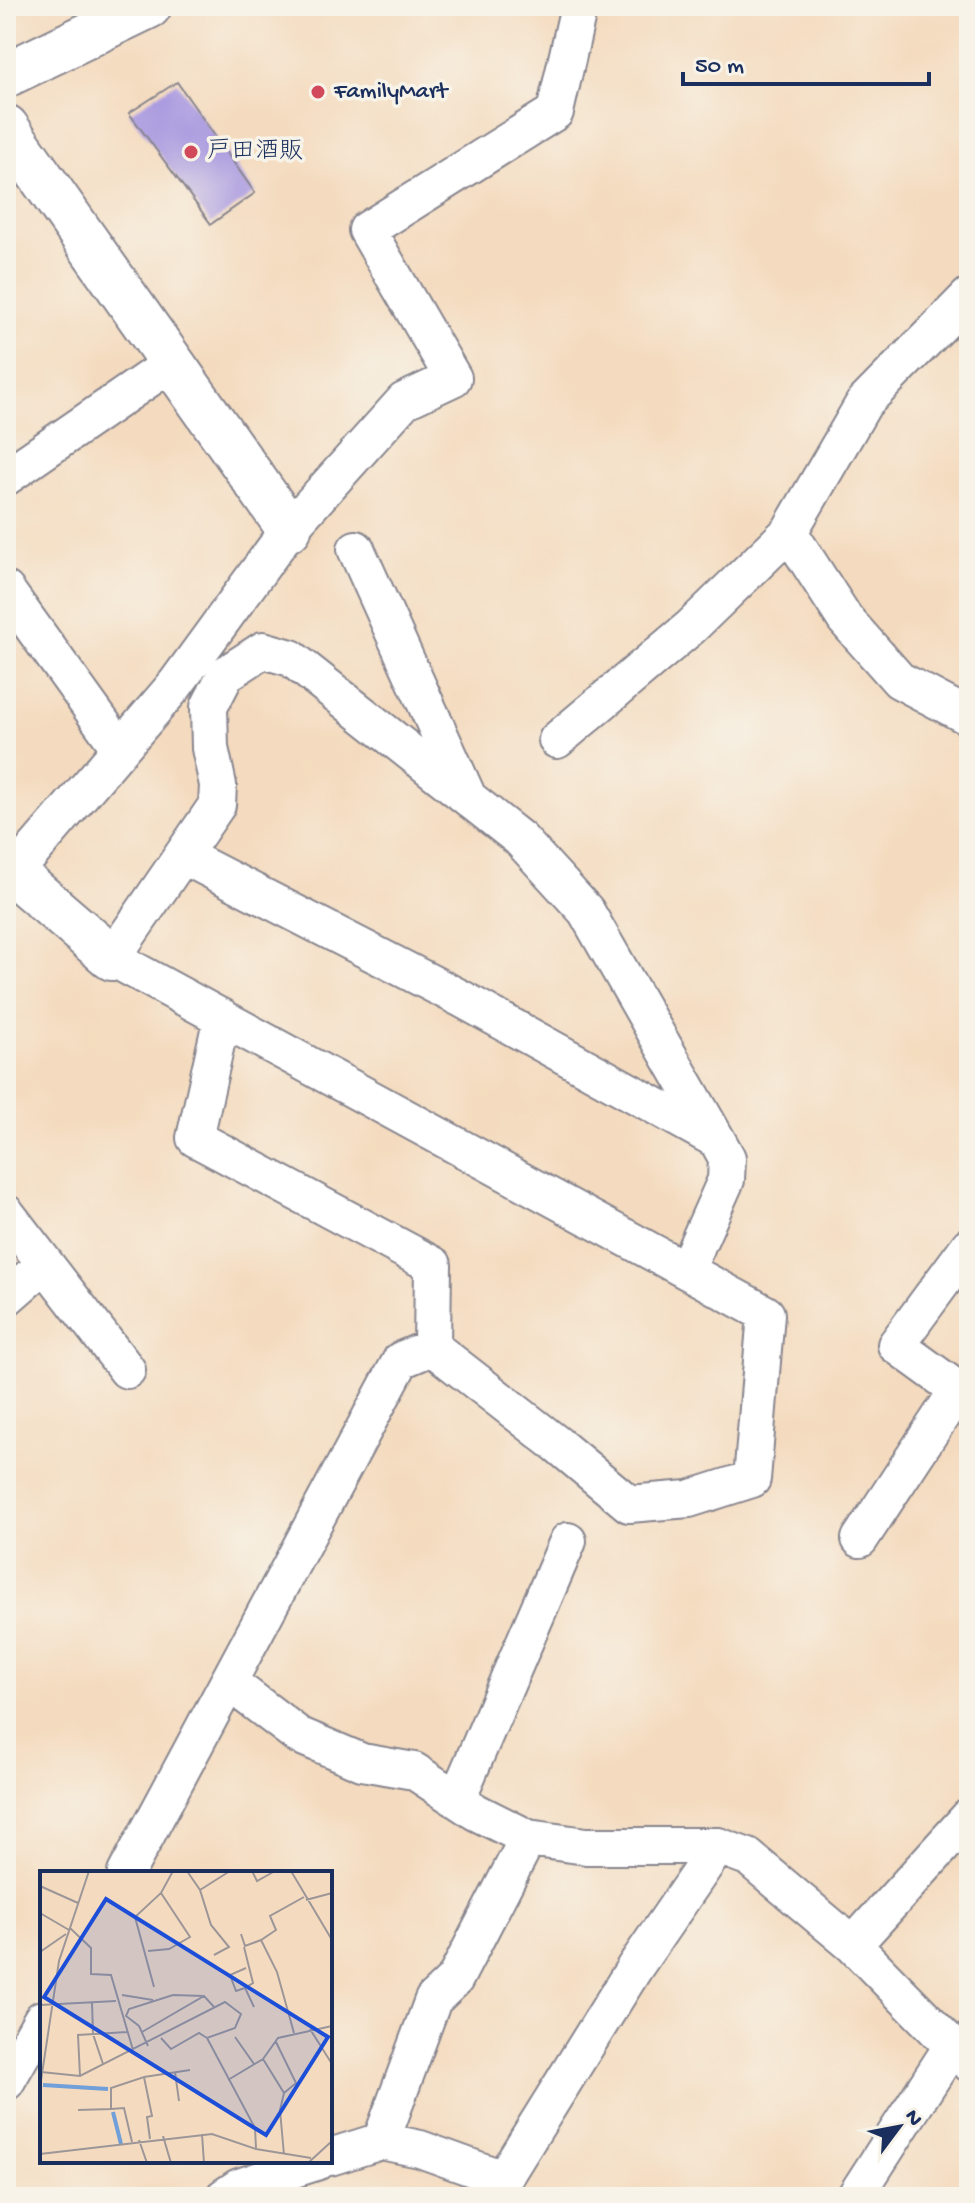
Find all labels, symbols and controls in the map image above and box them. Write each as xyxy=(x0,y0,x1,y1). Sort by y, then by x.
scale bar xyxy=(683,36,929,86)
text: 50 m xyxy=(695,53,744,82)
place label: FamilyMart xyxy=(333,78,449,107)
marker: FamilyMart xyxy=(309,83,327,101)
place label: 戸田酒販 xyxy=(207,138,303,167)
marker: 戸田酒販 xyxy=(182,143,200,161)
inset map xyxy=(40,1871,332,2163)
north arrow xyxy=(859,2087,939,2167)
text: N xyxy=(898,2106,927,2132)

